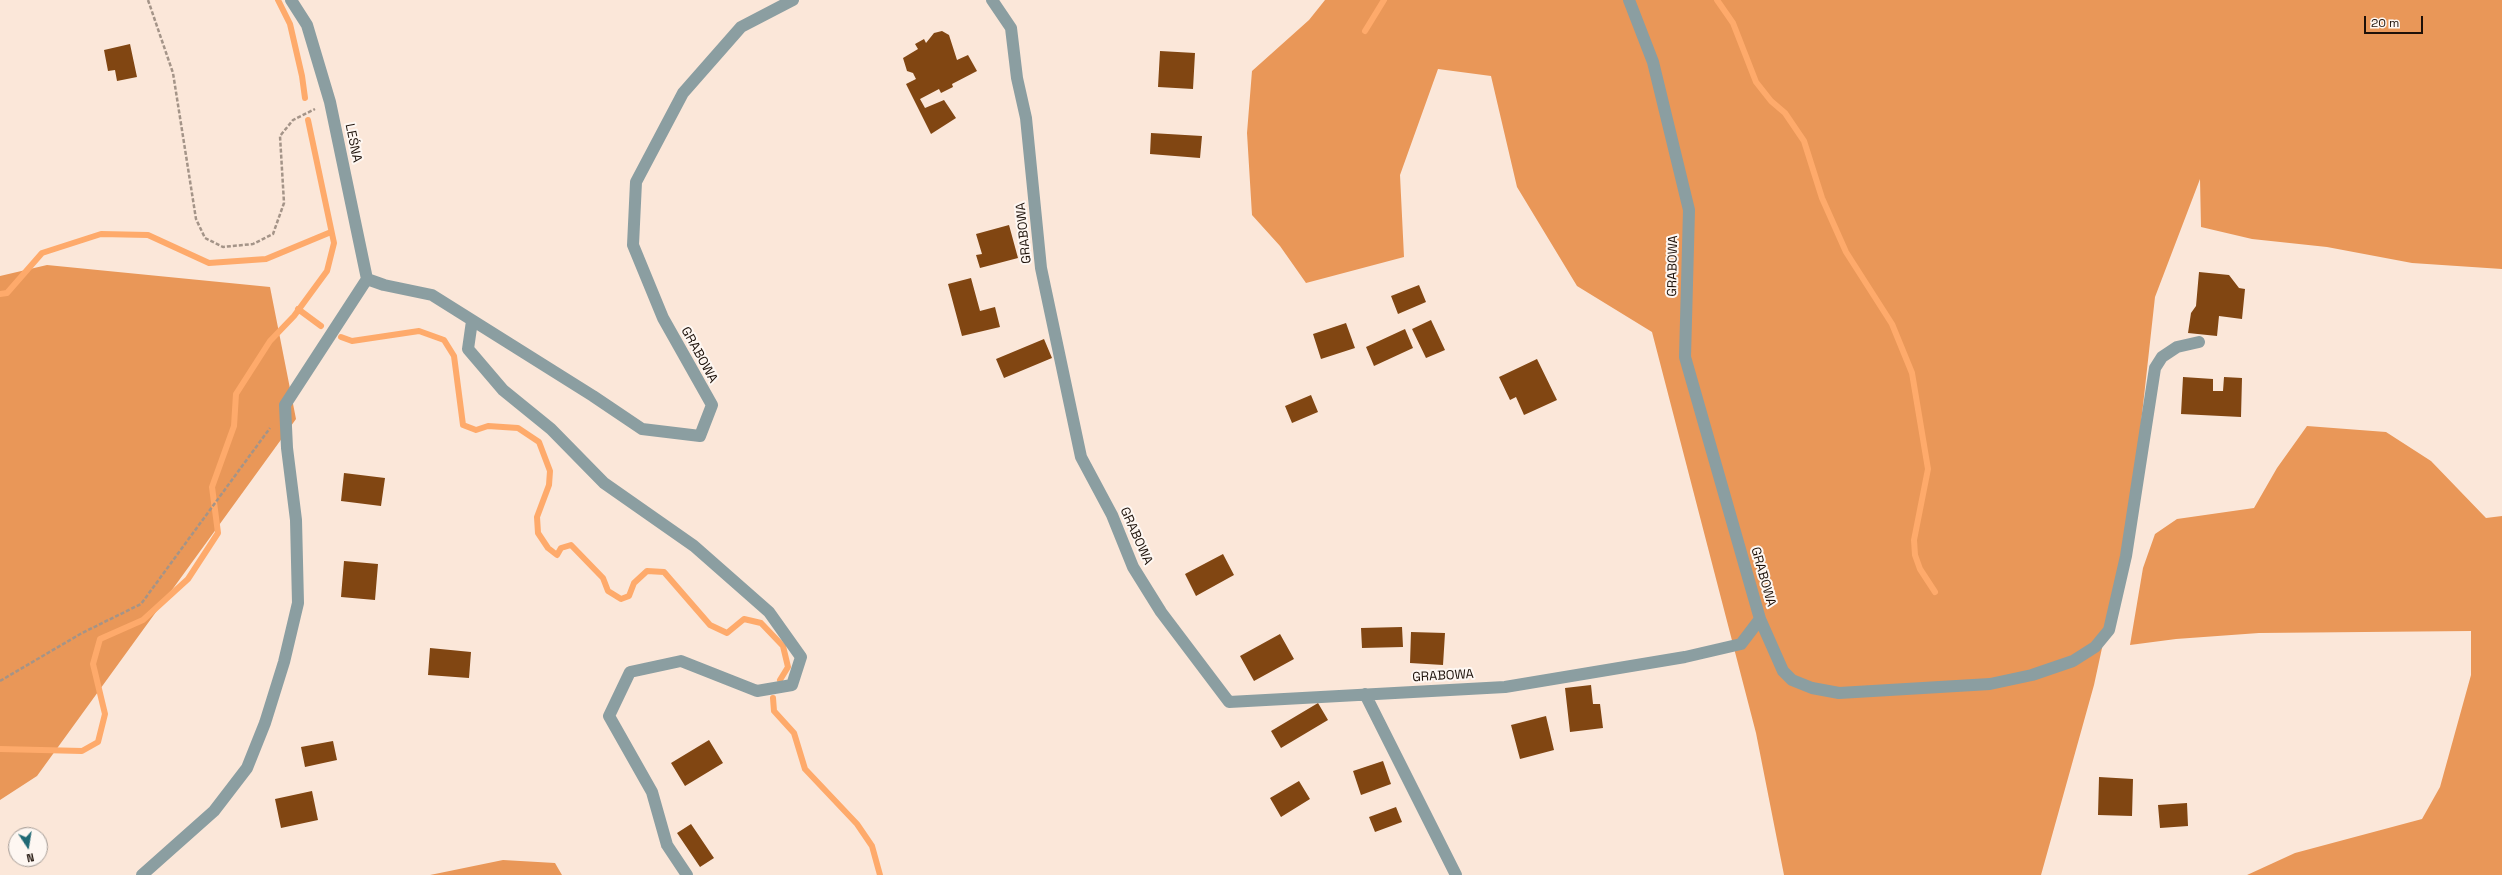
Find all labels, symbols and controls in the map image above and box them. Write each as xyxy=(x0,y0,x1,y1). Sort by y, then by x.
scale bar xyxy=(2366,8,2425,34)
text: 20 m xyxy=(2371,15,2399,31)
street label: LEŚNA xyxy=(341,122,365,164)
street label: GRABOWA xyxy=(1013,202,1035,264)
street label: GRABOWA xyxy=(1665,235,1681,297)
street label: GRABOWA xyxy=(677,324,721,386)
street label: GRABOWA xyxy=(1116,505,1156,567)
street label: GRABOWA xyxy=(1747,545,1779,609)
street label: GRABOWA xyxy=(1412,667,1474,685)
north arrow xyxy=(8,827,48,867)
text: N xyxy=(25,850,35,865)

